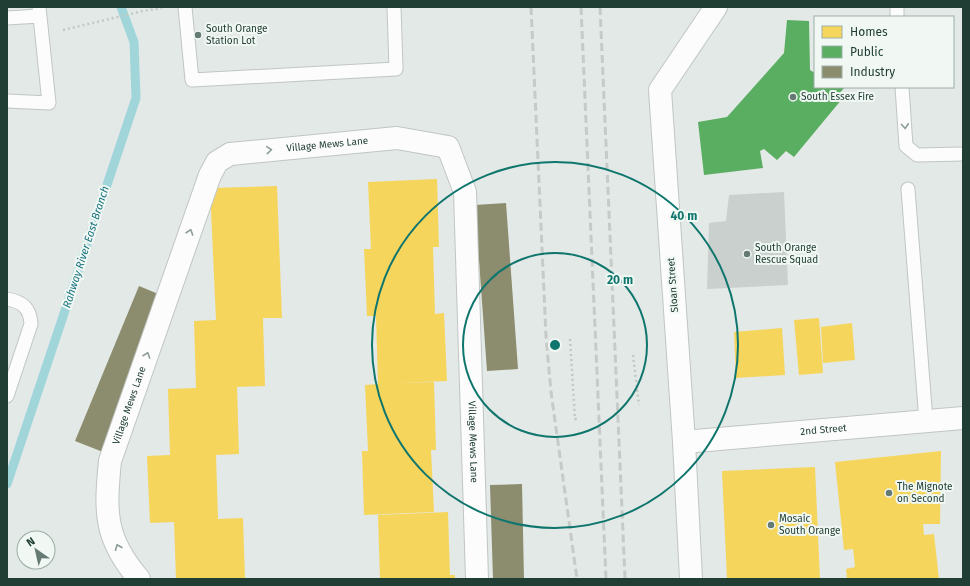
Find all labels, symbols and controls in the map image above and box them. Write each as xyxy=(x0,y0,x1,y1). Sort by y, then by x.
legend xyxy=(814,16,954,88)
place label: South Orange Station Lot xyxy=(206,23,267,47)
text: Homes xyxy=(850,25,888,39)
marker: South Orange Station Lot xyxy=(193,30,203,40)
text: Public xyxy=(850,45,884,59)
text: Industry xyxy=(850,65,895,79)
place label: South Essex Fire xyxy=(801,91,874,103)
marker: South Essex Fire xyxy=(788,92,798,102)
one-way arrow xyxy=(901,123,910,129)
street label: Village Mews Lane xyxy=(286,135,369,155)
one-way arrow xyxy=(266,146,272,155)
water label: Rahway River East Branch xyxy=(60,184,112,310)
text: 40 m xyxy=(671,209,697,223)
one-way arrow xyxy=(185,229,193,236)
place label: South Orange Rescue Squad xyxy=(755,242,818,266)
marker: South Orange Rescue Squad xyxy=(742,249,752,259)
street label: Sloan Street xyxy=(665,257,681,313)
text: 20 m xyxy=(607,273,633,287)
centre of rings xyxy=(548,338,562,352)
one-way arrow xyxy=(142,352,151,359)
street label: Village Mews Lane xyxy=(110,365,149,446)
street label: Village Mews Lane xyxy=(465,401,480,483)
street label: 2nd Street xyxy=(800,422,848,438)
place label: The Mignote on Second xyxy=(897,481,953,505)
marker: The Mignote on Second xyxy=(884,488,894,498)
place label: Mosaic South Orange xyxy=(779,513,840,537)
marker: Mosaic South Orange xyxy=(766,520,776,530)
north arrow xyxy=(16,530,56,570)
text: N xyxy=(24,535,37,550)
one-way arrow xyxy=(114,544,122,551)

